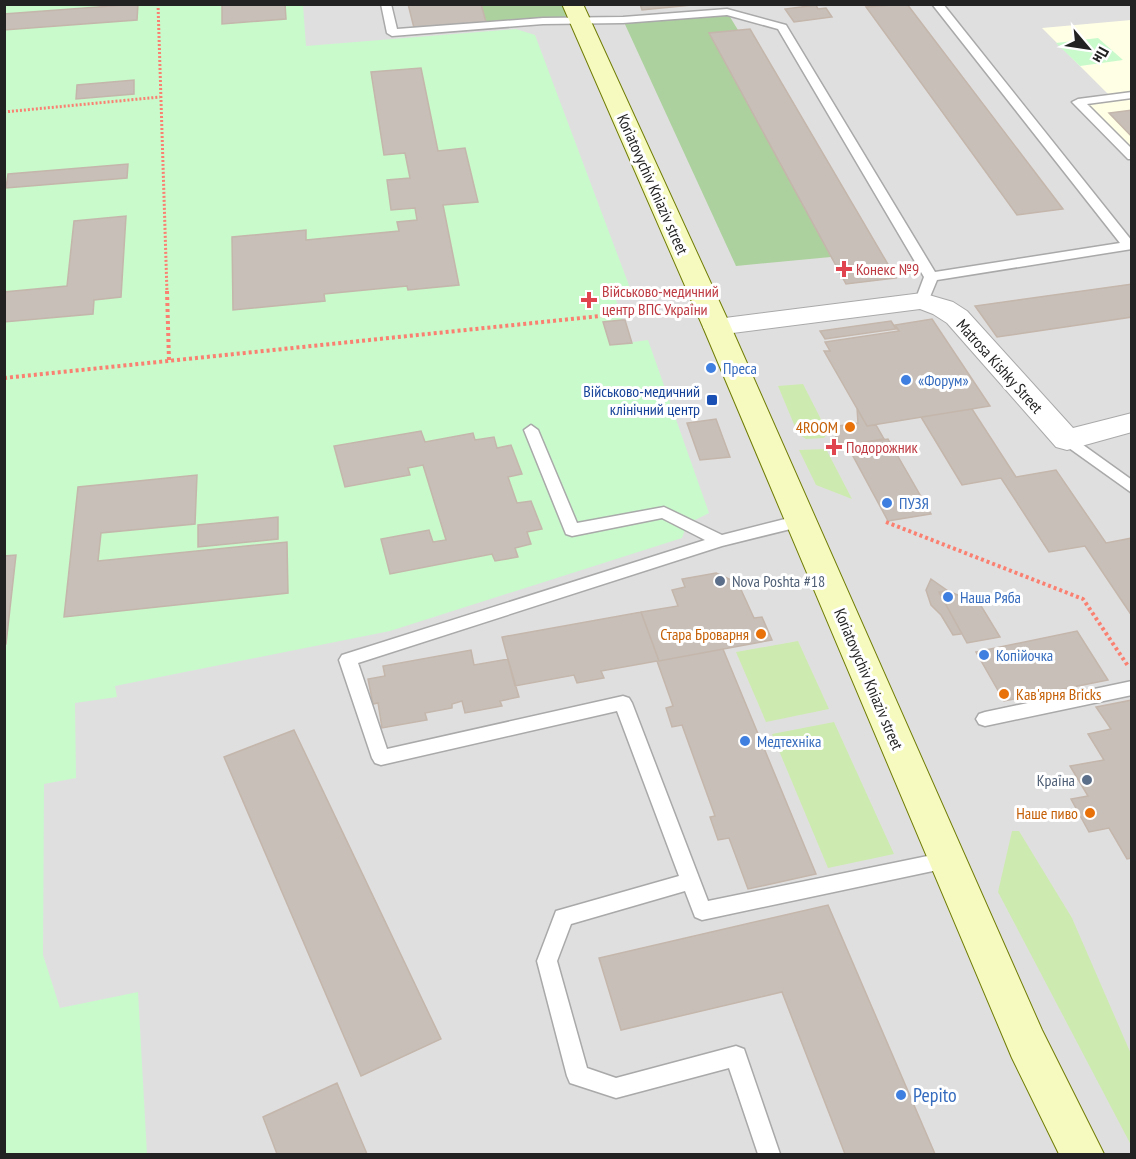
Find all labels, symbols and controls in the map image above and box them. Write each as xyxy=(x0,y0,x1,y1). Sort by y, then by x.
north arrow xyxy=(1058,18,1118,78)
text: Пн xyxy=(1089,44,1114,67)
street label: Koriatovychiv Kniaziv street xyxy=(613,111,693,258)
place label: Конекс №9 xyxy=(856,259,919,279)
marker: Конекс №9 xyxy=(837,262,851,276)
place label: Військово-медичний центр ВПС України xyxy=(602,281,719,319)
marker: Військово-медичний центр ВПС України xyxy=(580,291,598,309)
street label: Matrosa Kishky Street xyxy=(953,315,1048,418)
place label: Преса xyxy=(723,358,757,378)
marker: Преса xyxy=(704,361,718,375)
place label: «Форум» xyxy=(918,370,969,390)
marker: «Форум» xyxy=(899,373,913,387)
place label: Військово-медичний клінічний центр xyxy=(583,381,700,419)
marker: Військово-медичний клінічний центр xyxy=(705,393,719,407)
place label: 4ROOM xyxy=(796,417,838,437)
marker: 4ROOM xyxy=(843,420,857,434)
place label: Подорожник xyxy=(846,437,919,457)
marker: Подорожник xyxy=(827,440,841,454)
place label: ПУЗЯ xyxy=(899,493,929,513)
marker: ПУЗЯ xyxy=(880,496,894,510)
place label: Nova Poshta #18 xyxy=(732,571,825,591)
marker: Nova Poshta #18 xyxy=(713,574,727,588)
place label: Наша Ряба xyxy=(960,587,1021,607)
marker: Наша Ряба xyxy=(941,590,955,604)
street label: Koriatovychiv Kniaziv street xyxy=(830,605,908,753)
place label: Стара Броварня xyxy=(660,624,749,644)
marker: Стара Броварня xyxy=(754,627,768,641)
place label: Копійочка xyxy=(996,645,1053,665)
marker: Копійочка xyxy=(977,648,991,662)
place label: Кав'ярня Bricks xyxy=(1016,684,1102,704)
marker: Кав'ярня Bricks xyxy=(997,687,1011,701)
place label: Медтехніка xyxy=(757,731,821,751)
marker: Медтехніка xyxy=(738,734,752,748)
place label: Країна xyxy=(1037,770,1075,790)
marker: Країна xyxy=(1080,773,1094,787)
place label: Наше пиво xyxy=(1016,803,1078,823)
marker: Наше пиво xyxy=(1083,806,1097,820)
place label: Pepito xyxy=(913,1082,957,1108)
marker: Pepito xyxy=(894,1088,908,1102)

